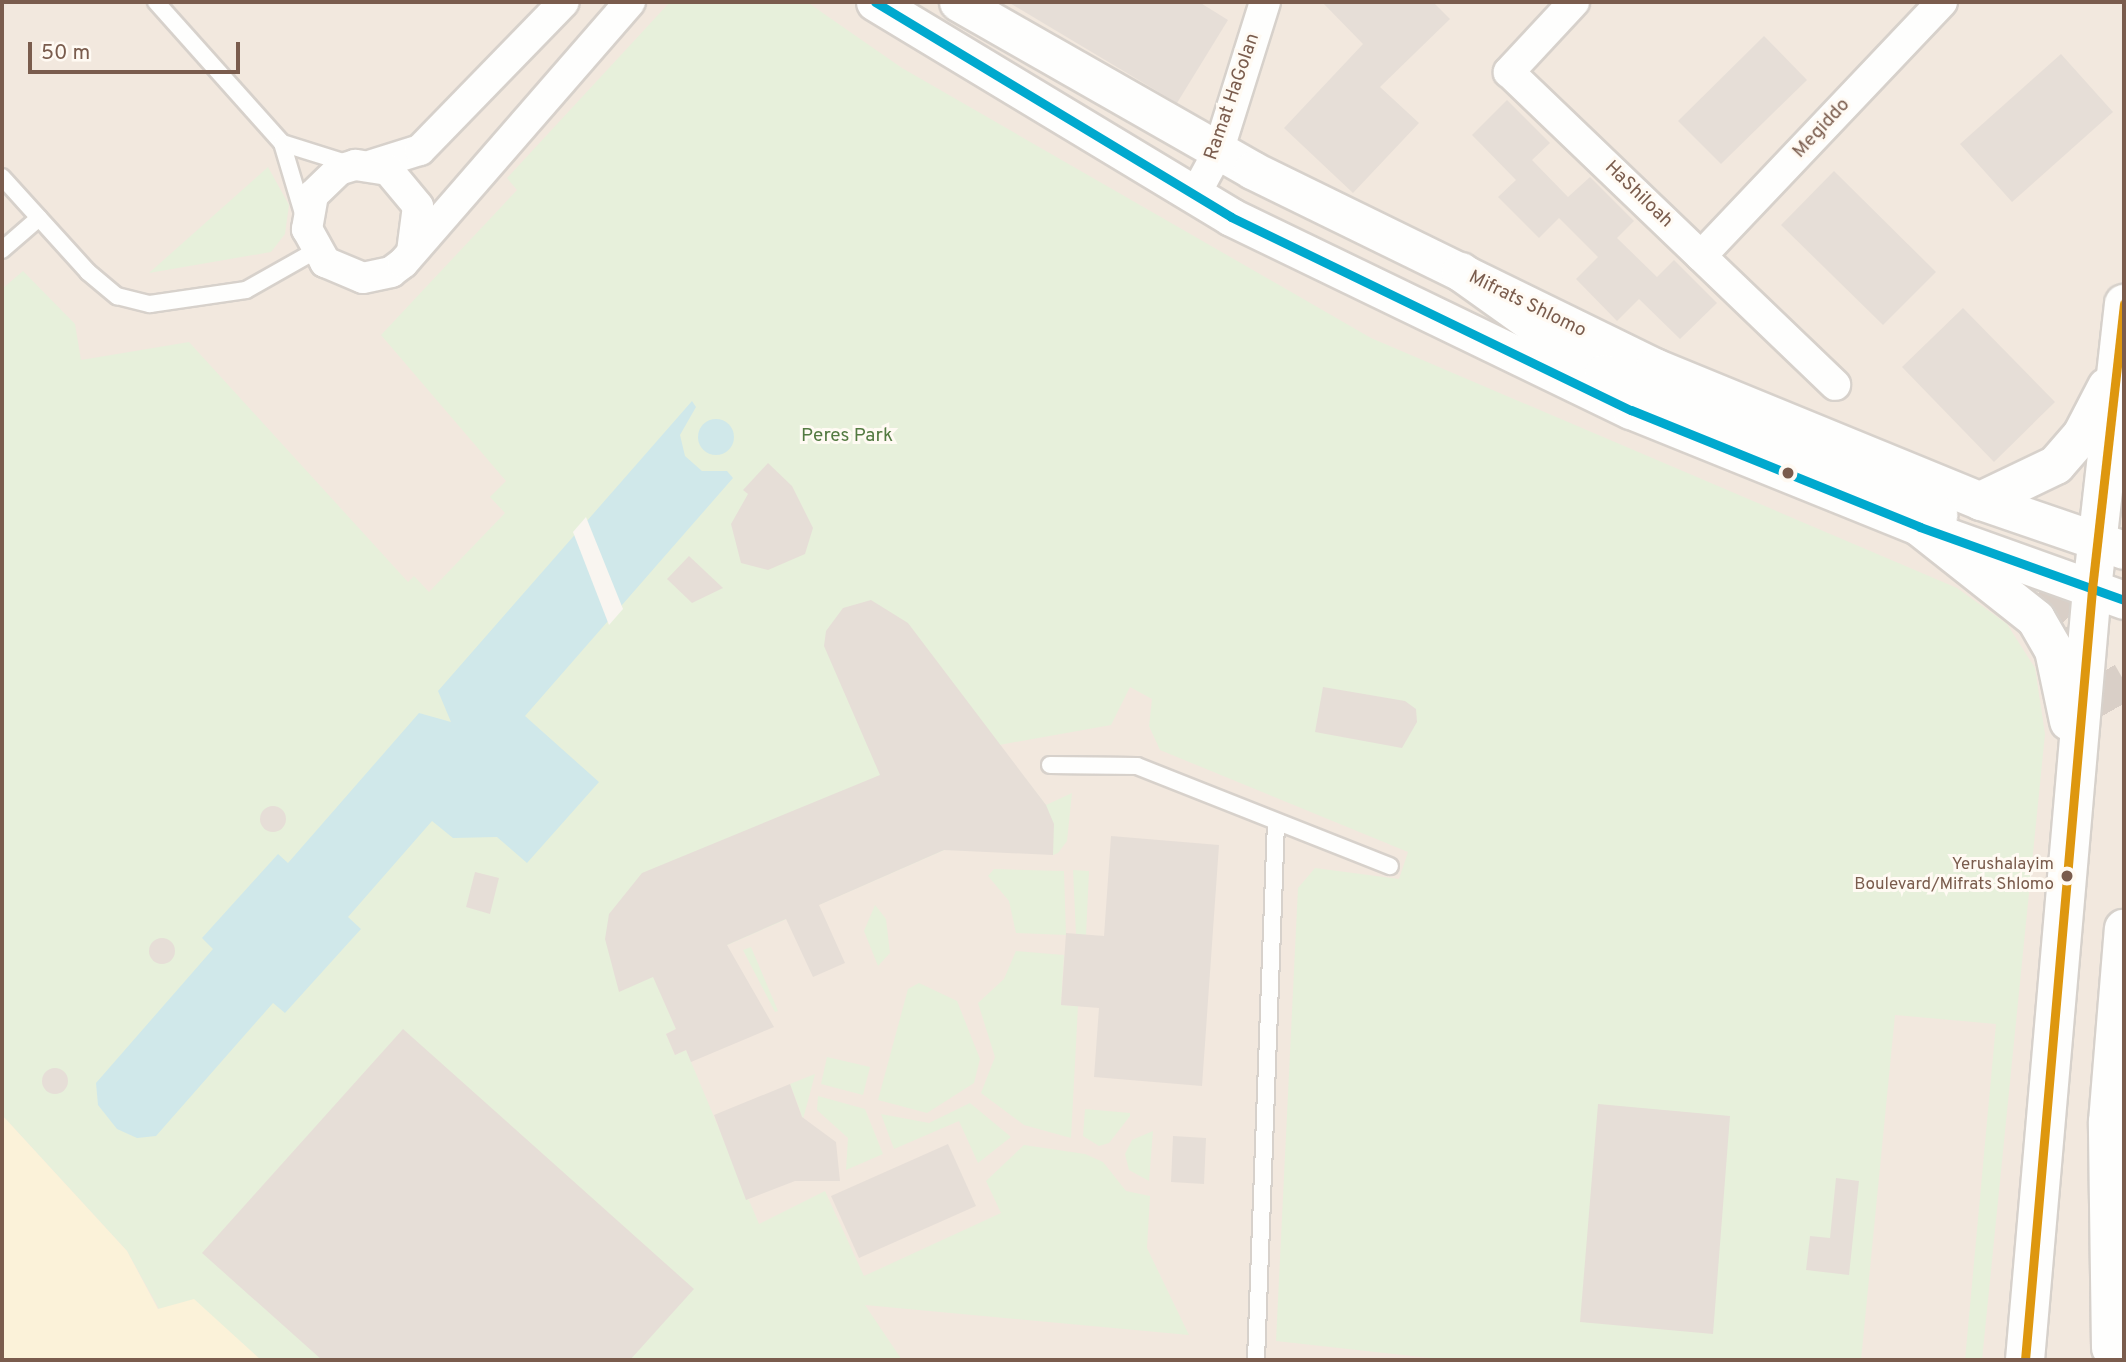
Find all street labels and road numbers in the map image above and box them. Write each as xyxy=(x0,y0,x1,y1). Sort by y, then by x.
street label: Ramat HaGolan xyxy=(1201,31,1265,163)
street label: Megiddo xyxy=(1789,94,1855,164)
street label: HaShiloah xyxy=(1599,157,1677,233)
street label: Mifrats Shlomo xyxy=(1464,267,1590,343)

